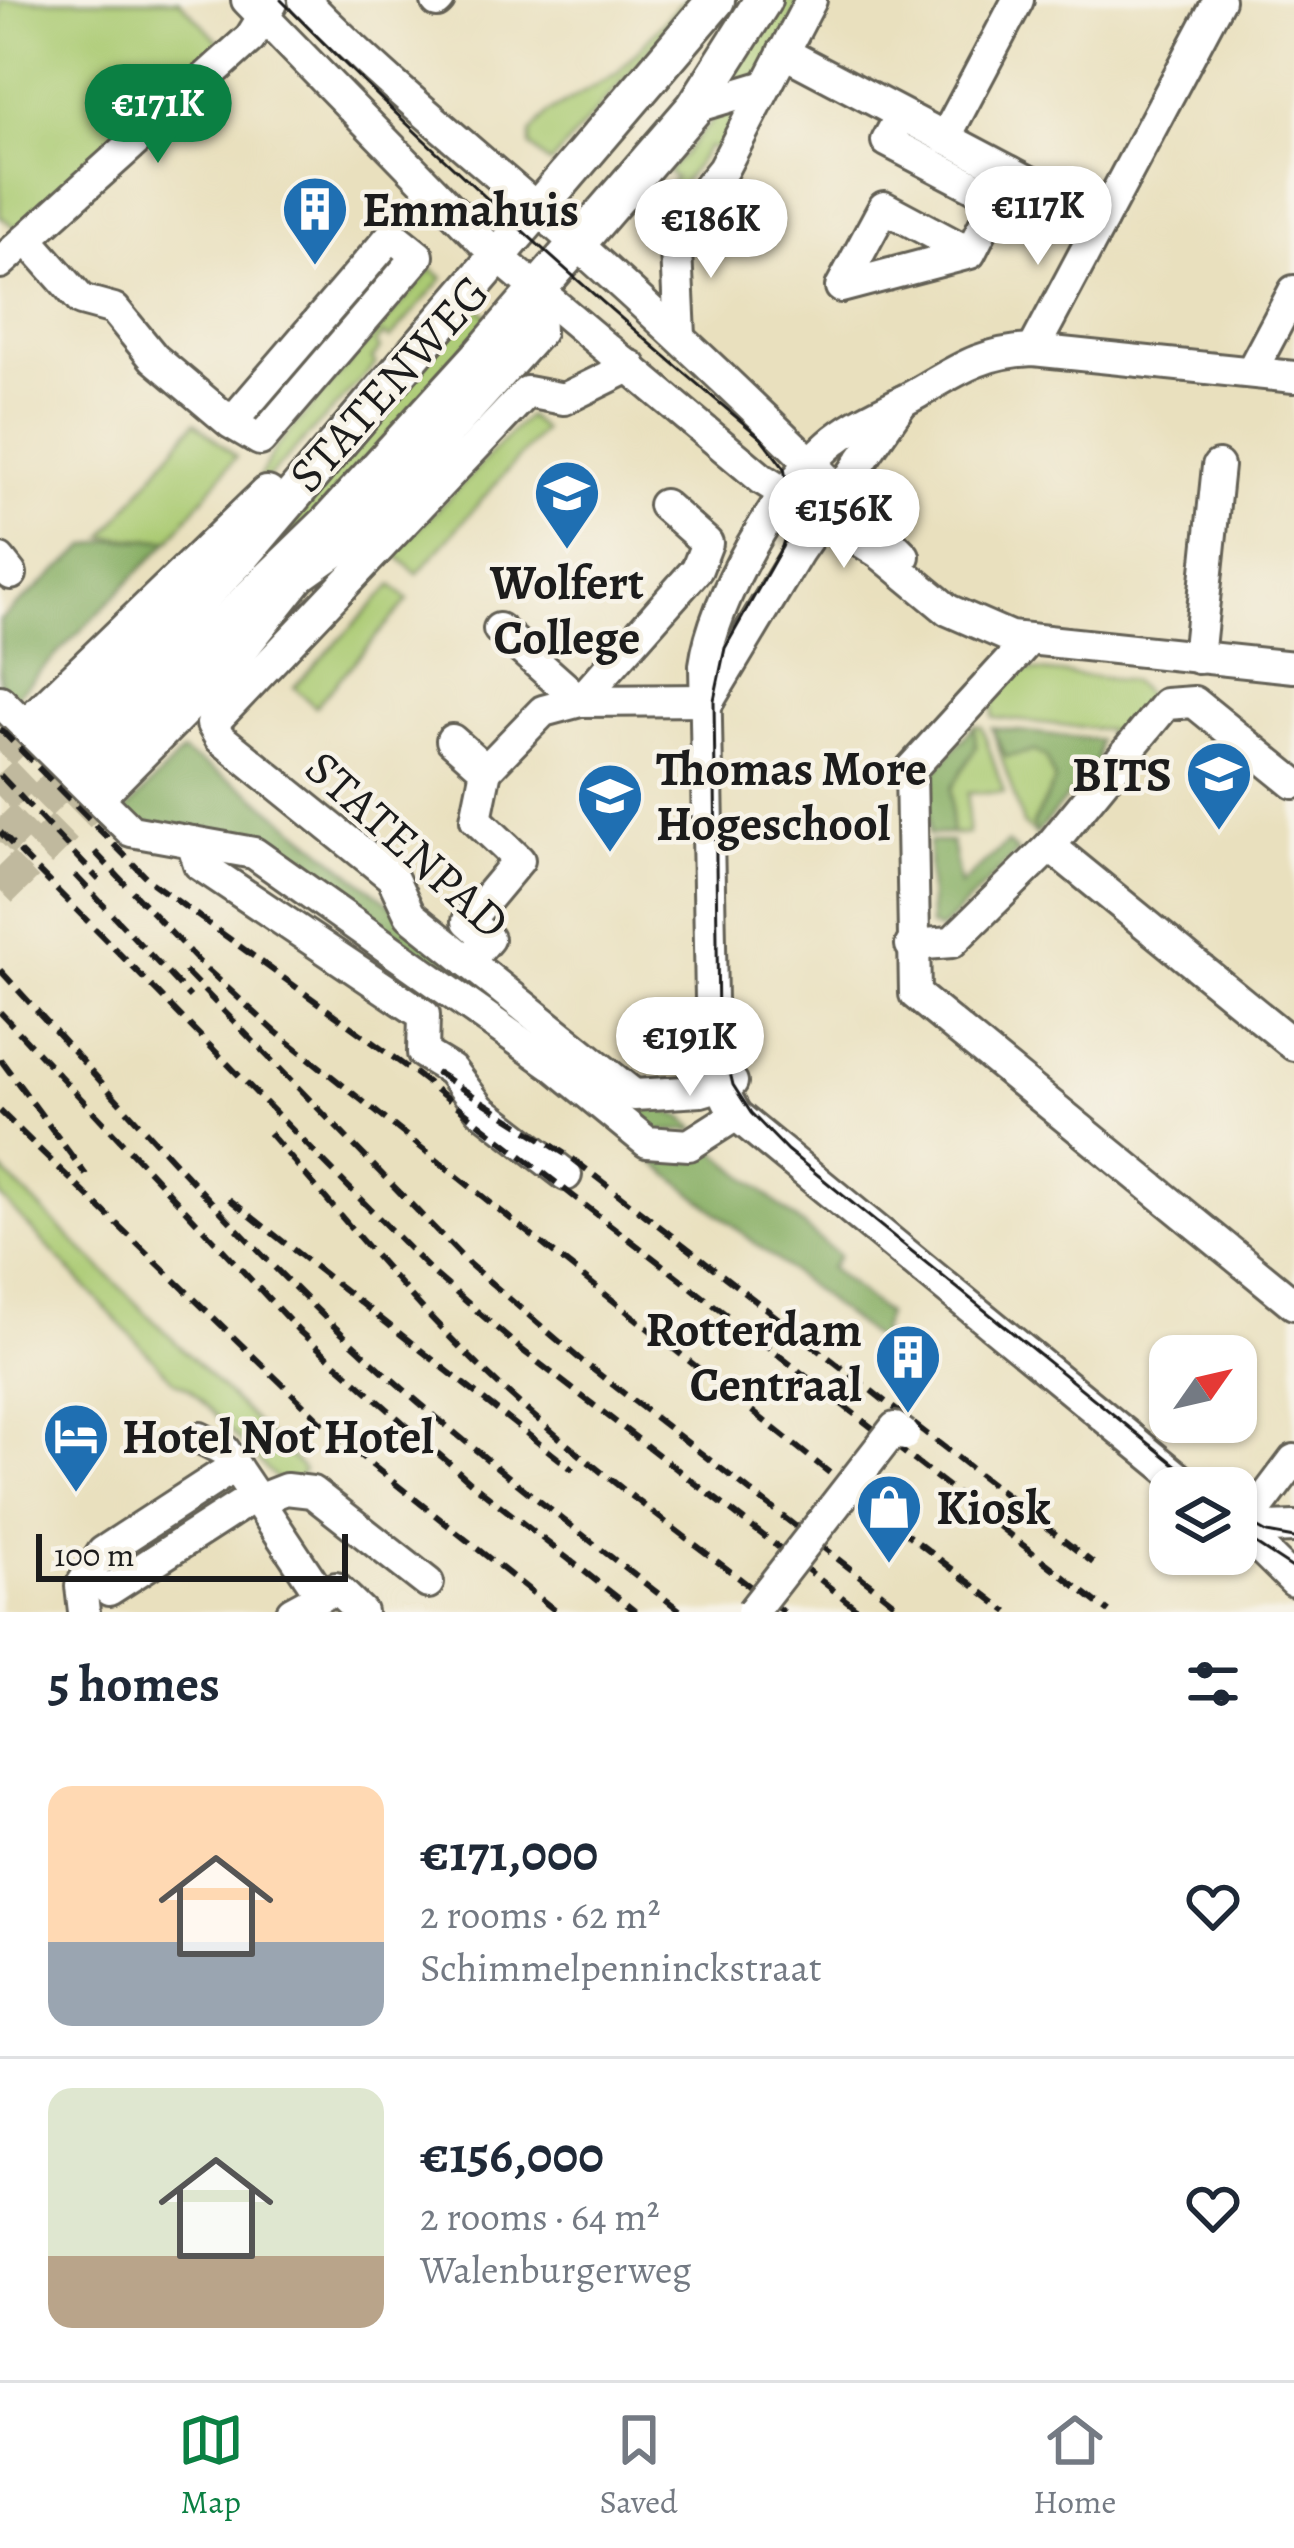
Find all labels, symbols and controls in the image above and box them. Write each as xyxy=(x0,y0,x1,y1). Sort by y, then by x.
pin: €171K xyxy=(74,64,242,166)
text: €171K xyxy=(112,76,204,129)
pin: €117K xyxy=(954,166,1122,268)
building icon: Emmahuis xyxy=(280,174,350,268)
place label: Emmahuis xyxy=(362,177,579,243)
text: €117K xyxy=(992,178,1084,231)
pin: €186K xyxy=(627,179,795,281)
text: €186K xyxy=(662,191,760,244)
street label: STATENWEG xyxy=(274,261,504,506)
school or university icon: Wolfert College xyxy=(532,458,602,552)
pin: €156K xyxy=(760,469,928,571)
text: €156K xyxy=(796,481,892,534)
place label: Wolfert College xyxy=(489,550,644,671)
street label: STATENPAD xyxy=(291,735,524,954)
place label: Thomas More Hogeschool xyxy=(656,736,927,857)
school or university icon: BITS xyxy=(1184,739,1254,833)
place label: BITS xyxy=(1072,742,1172,808)
school or university icon: Thomas More Hogeschool xyxy=(575,761,645,855)
pin: €191K xyxy=(606,997,774,1099)
text: €191K xyxy=(643,1009,737,1062)
place label: Rotterdam Centraal xyxy=(645,1297,862,1418)
building icon: Rotterdam Centraal xyxy=(873,1322,943,1416)
north arrow xyxy=(1149,1335,1257,1443)
map controls xyxy=(1149,1335,1257,1575)
hotel icon: Hotel Not Hotel xyxy=(41,1401,111,1495)
place label: Hotel Not Hotel xyxy=(122,1404,434,1470)
button: layers xyxy=(1149,1467,1257,1575)
shop icon: Kiosk xyxy=(854,1472,924,1566)
place label: Kiosk xyxy=(936,1475,1051,1541)
scale bar xyxy=(36,1528,348,1581)
text: 100 m xyxy=(54,1532,134,1577)
text: 5 homes xyxy=(48,1649,220,1719)
icon: filters xyxy=(1180,1651,1246,1717)
text: €171,000 xyxy=(420,1818,598,1888)
icon: home xyxy=(144,1834,288,1978)
icon: heart xyxy=(1180,1873,1246,1939)
text: 2 rooms · 62 m² xyxy=(420,1888,660,1941)
text: Schimmelpenninckstraat xyxy=(420,1941,822,1994)
text: €156,000 xyxy=(420,2120,604,2190)
icon: home xyxy=(144,2136,288,2280)
icon: heart xyxy=(1180,2175,1246,2241)
text: 2 rooms · 64 m² xyxy=(420,2190,660,2243)
text: Walenburgerweg xyxy=(420,2243,692,2296)
tab: Map xyxy=(178,2407,244,2524)
tab: Saved xyxy=(599,2407,678,2524)
tab: Home xyxy=(1033,2407,1116,2524)

